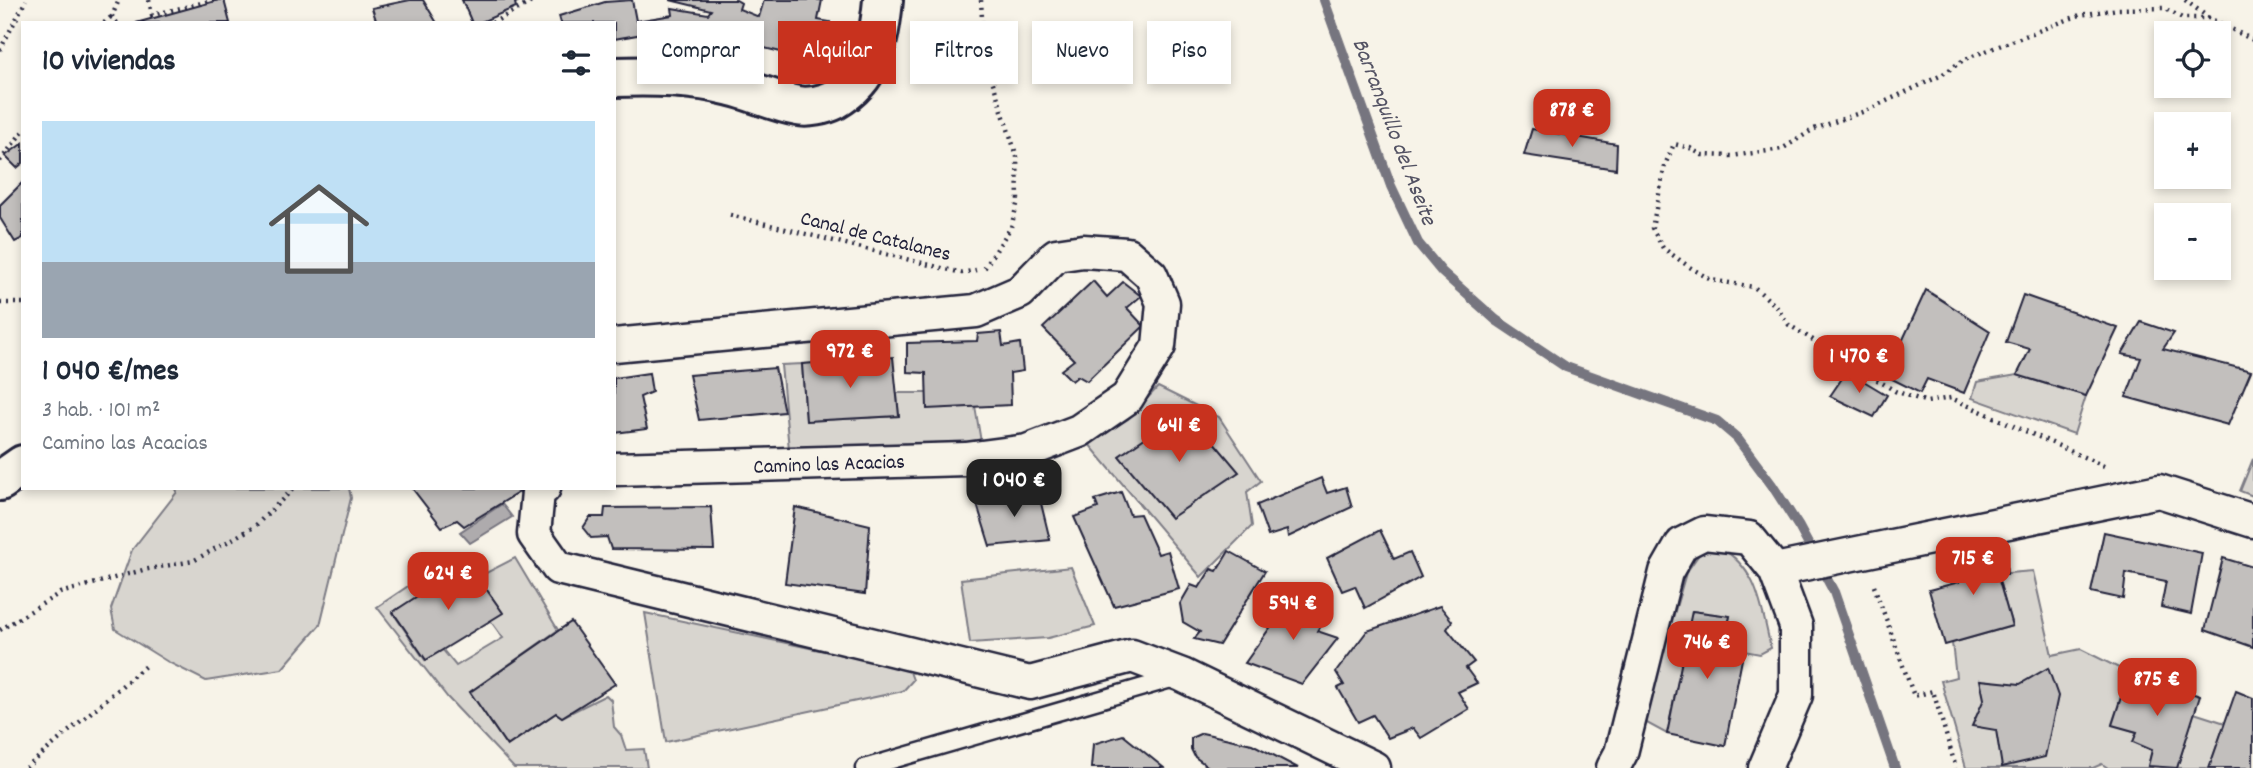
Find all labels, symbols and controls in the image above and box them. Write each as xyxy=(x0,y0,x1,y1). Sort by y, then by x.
chip: Comprar xyxy=(637,21,764,84)
chip: Alquilar xyxy=(778,21,896,84)
chip: Filtros xyxy=(910,21,1018,84)
chip: Nuevo xyxy=(1032,21,1133,84)
chip: Piso xyxy=(1147,21,1231,84)
map controls xyxy=(2154,21,2231,280)
button: locate xyxy=(2154,21,2231,98)
water label: Barranquillo del Aseite xyxy=(1342,34,1444,232)
text: 10 viviendas xyxy=(42,42,176,85)
icon: filters xyxy=(557,44,595,82)
pin: 878 € xyxy=(1523,90,1621,149)
text: 878 € xyxy=(1549,95,1595,128)
button: + xyxy=(2154,112,2231,189)
icon: home xyxy=(256,166,382,292)
button: − xyxy=(2154,203,2231,280)
street label: Canal de Catalanes xyxy=(797,205,954,271)
pin: 972 € xyxy=(801,330,899,390)
text: 972 € xyxy=(826,336,874,369)
pin: 1 470 € xyxy=(1794,336,1924,395)
text: 1 470 € xyxy=(1829,341,1889,374)
text: 1 040 €/mes xyxy=(42,352,179,395)
text: 3 hab. · 101 m² xyxy=(42,395,160,428)
pin: 641 € xyxy=(1130,405,1228,464)
text: 641 € xyxy=(1157,410,1201,443)
text: Camino las Acacias xyxy=(42,428,208,461)
street label: Camino las Acacias xyxy=(753,448,905,484)
pin: 1 040 € xyxy=(949,460,1079,519)
text: 1 040 € xyxy=(982,465,1046,498)
pin: 715 € xyxy=(1924,538,2022,597)
text: 715 € xyxy=(1952,543,1994,576)
pin: 624 € xyxy=(399,552,497,612)
text: 624 € xyxy=(424,558,472,591)
pin: 594 € xyxy=(1244,582,1342,642)
text: 594 € xyxy=(1269,588,1317,621)
pin: 746 € xyxy=(1658,622,1756,681)
text: 746 € xyxy=(1683,627,1731,660)
pin: 875 € xyxy=(2108,658,2206,718)
text: 875 € xyxy=(2134,664,2180,697)

